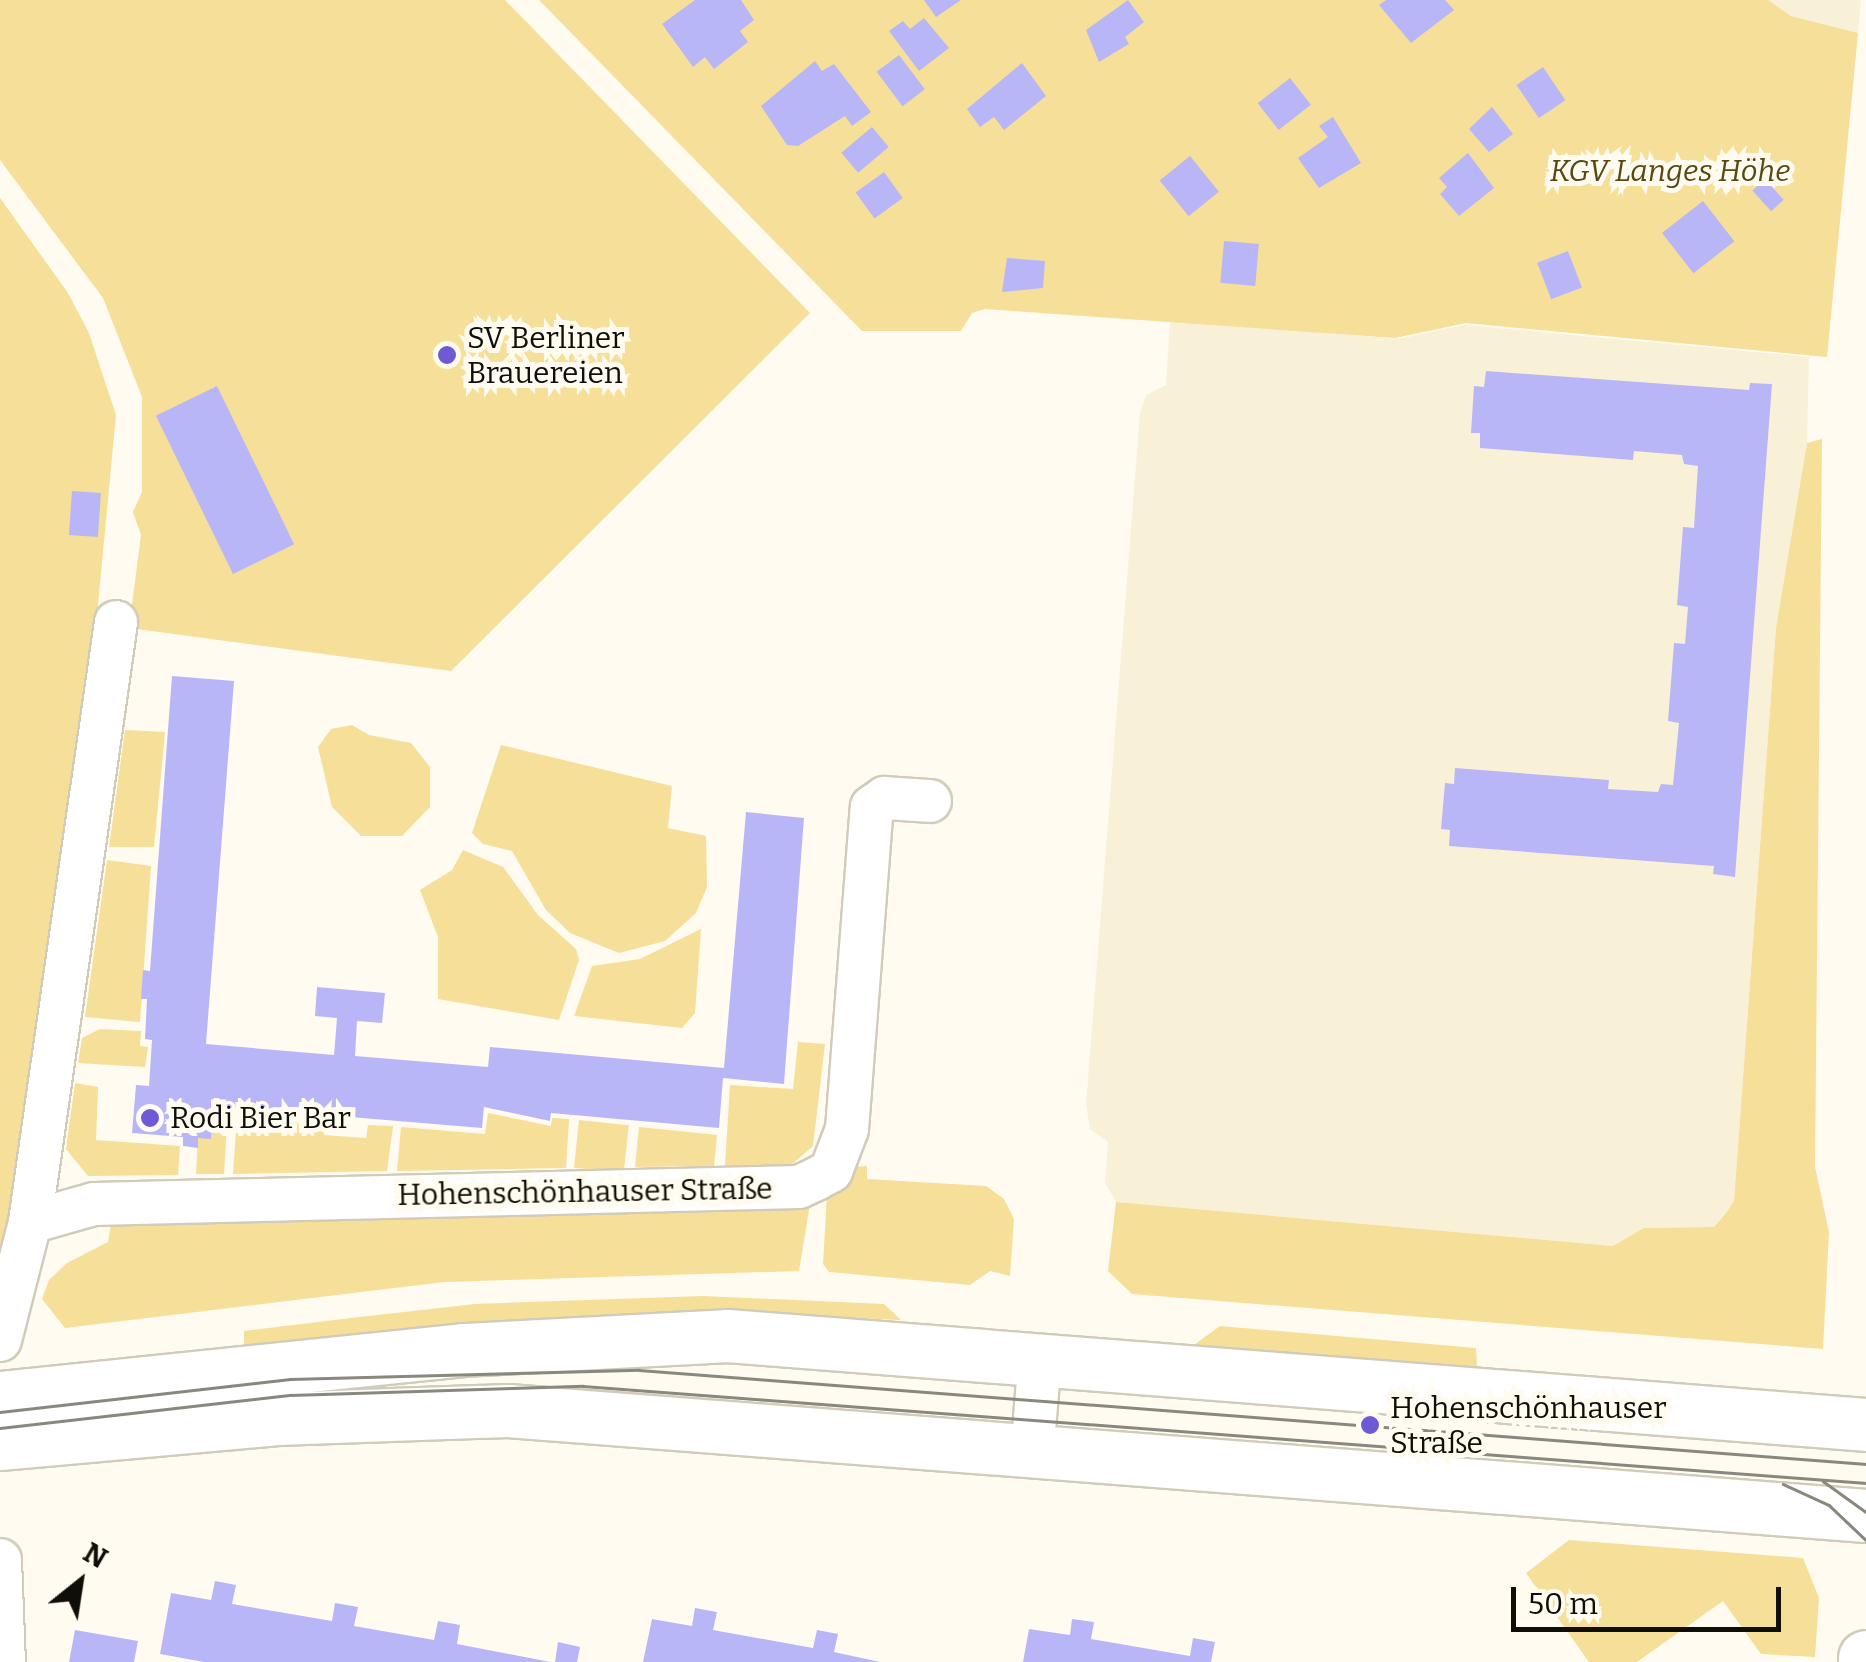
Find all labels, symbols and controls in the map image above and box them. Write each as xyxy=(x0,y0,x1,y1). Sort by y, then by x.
park label: KGV Langes Höhe xyxy=(1550,153,1790,189)
place label: SV Berliner Brauereien xyxy=(467,320,625,390)
marker: SV Berliner Brauereien xyxy=(436,344,458,366)
place label: Rodi Bier Bar xyxy=(170,1100,351,1136)
marker: Rodi Bier Bar xyxy=(139,1107,161,1129)
street label: Hohenschönhauser Straße xyxy=(397,1171,773,1213)
place label: Hohenschönhauser Straße xyxy=(1390,1390,1666,1460)
marker: Hohenschönhauser Straße xyxy=(1359,1414,1381,1436)
north arrow xyxy=(30,1532,130,1632)
text: N xyxy=(78,1536,113,1575)
scale bar xyxy=(1516,1567,1786,1629)
text: 50 m xyxy=(1528,1586,1598,1622)

